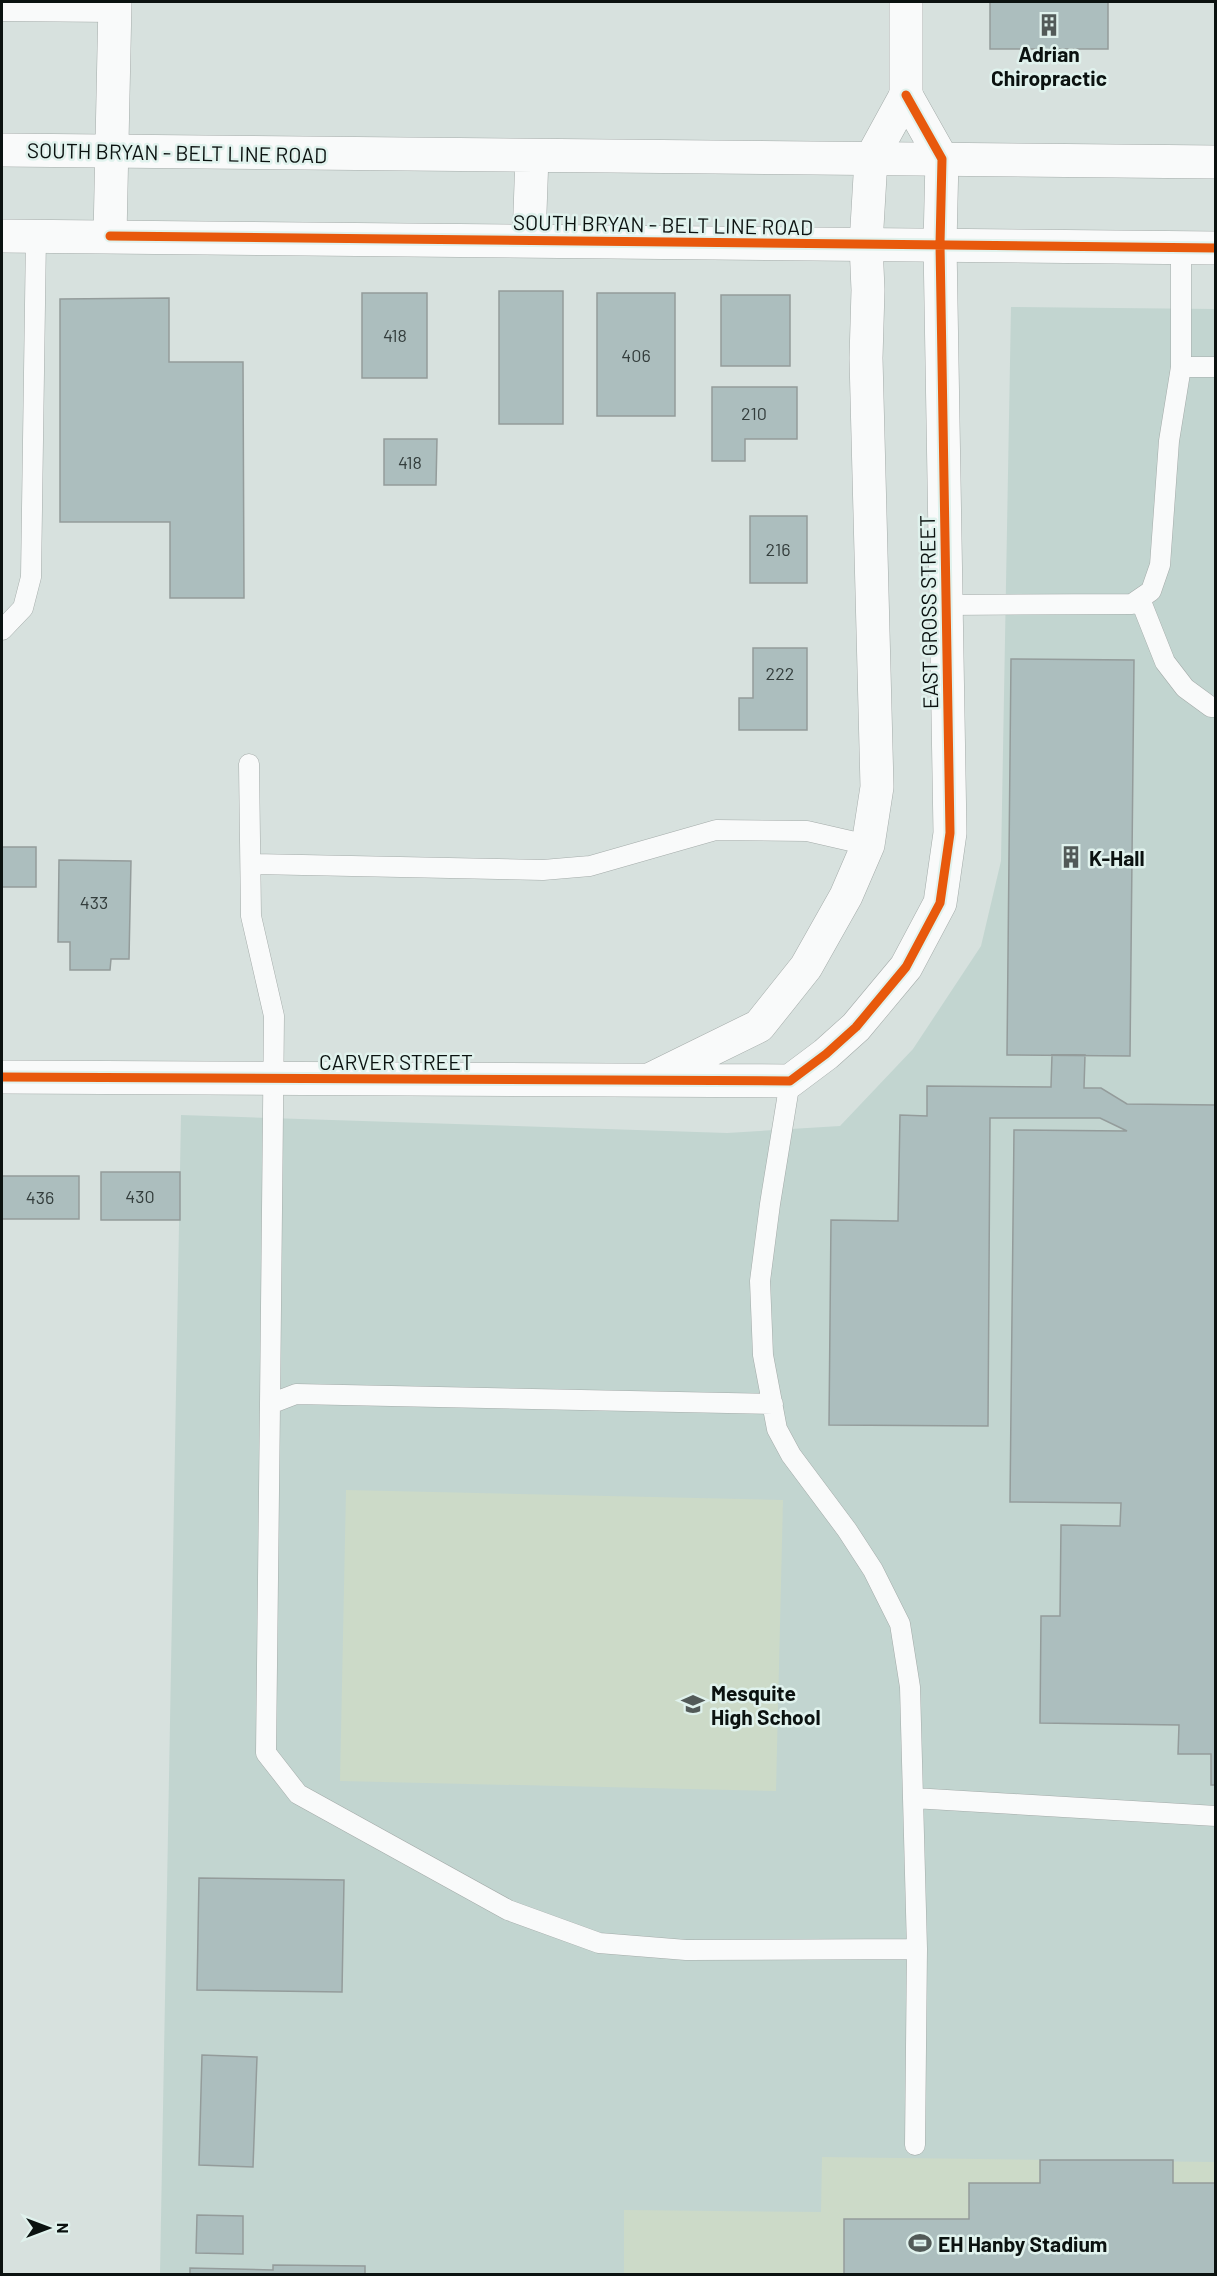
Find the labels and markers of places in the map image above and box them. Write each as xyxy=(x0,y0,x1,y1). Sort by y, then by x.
building icon: Adrian Chiropractic xyxy=(1036,12,1062,38)
place label: Adrian Chiropractic xyxy=(991,41,1107,90)
building icon: K-Hall xyxy=(1058,844,1084,870)
place label: K-Hall xyxy=(1089,845,1145,870)
place label: Mesquite High School xyxy=(711,1680,821,1729)
school or university icon: Mesquite High School xyxy=(680,1691,706,1717)
sports icon: EH Hanby Stadium xyxy=(907,2230,933,2256)
place label: EH Hanby Stadium xyxy=(938,2231,1107,2256)

